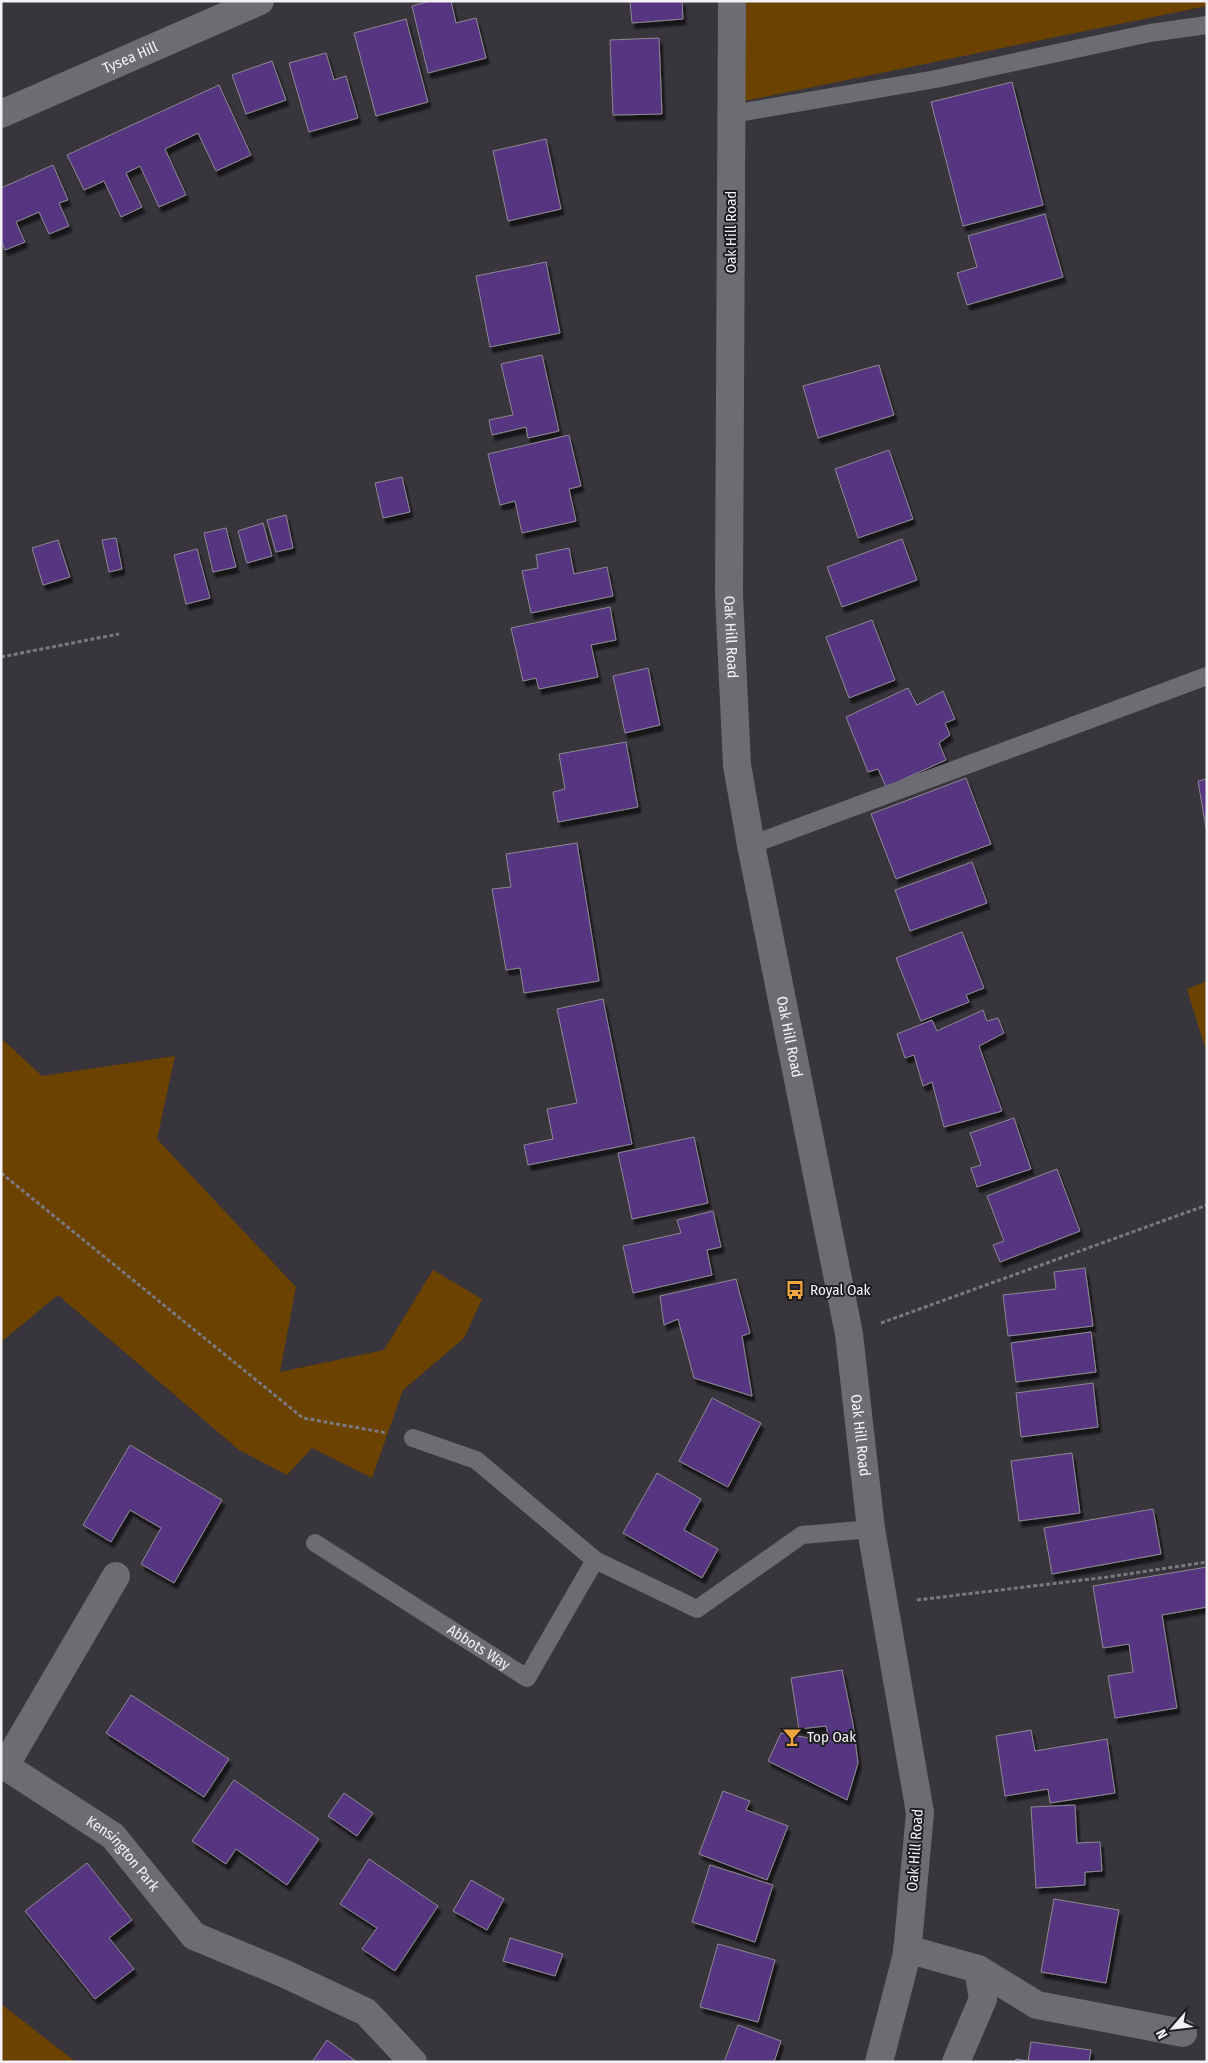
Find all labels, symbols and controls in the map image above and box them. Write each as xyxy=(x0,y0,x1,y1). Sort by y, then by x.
street label: Tysea Hill xyxy=(100,38,161,78)
street label: Oak Hill Road xyxy=(722,191,740,273)
street label: Oak Hill Road xyxy=(720,595,742,679)
street label: Oak Hill Road xyxy=(772,994,806,1079)
bus stop icon: Royal Oak xyxy=(784,1279,806,1301)
place label: Royal Oak xyxy=(810,1281,871,1299)
street label: Oak Hill Road xyxy=(847,1393,874,1477)
street label: Abbots Way xyxy=(444,1620,514,1674)
bar icon: Top Oak xyxy=(781,1726,803,1748)
place label: Top Oak xyxy=(807,1728,856,1746)
street label: Oak Hill Road xyxy=(903,1808,927,1892)
street label: Kensington Park xyxy=(83,1812,163,1895)
north arrow xyxy=(1148,2003,1198,2053)
text: N xyxy=(1152,2026,1171,2042)

